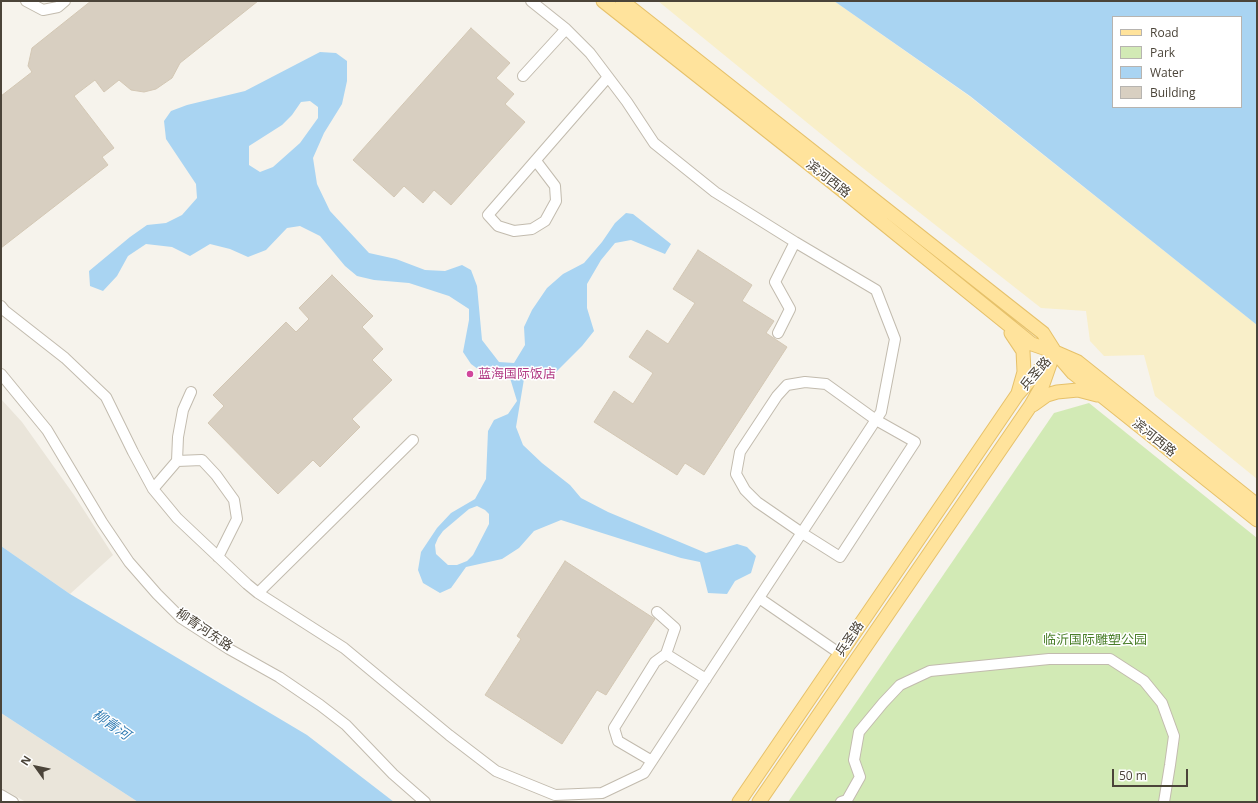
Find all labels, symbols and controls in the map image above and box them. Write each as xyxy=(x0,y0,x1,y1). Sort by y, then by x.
legend xyxy=(1112,16,1242,108)
text: Road xyxy=(1150,24,1179,41)
text: Park xyxy=(1150,44,1175,61)
text: Water xyxy=(1150,64,1184,81)
text: Building xyxy=(1150,84,1195,101)
street label: 滨河西路 xyxy=(803,157,853,201)
street label: 兵圣路 xyxy=(1017,354,1055,394)
place label: 蓝海国际饭店 xyxy=(478,366,556,382)
marker: 蓝海国际饭店 xyxy=(465,369,475,379)
street label: 滨河西路 xyxy=(1129,416,1179,460)
street label: 柳青河东路 xyxy=(173,605,235,655)
street label: 兵圣路 xyxy=(833,618,867,660)
park label: 临沂国际雕塑公园 xyxy=(1043,632,1147,648)
water label: 柳青河 xyxy=(89,706,133,744)
north arrow xyxy=(16,747,56,787)
text: N xyxy=(17,752,34,768)
scale bar xyxy=(1114,761,1190,787)
text: 50 m xyxy=(1119,767,1147,784)

